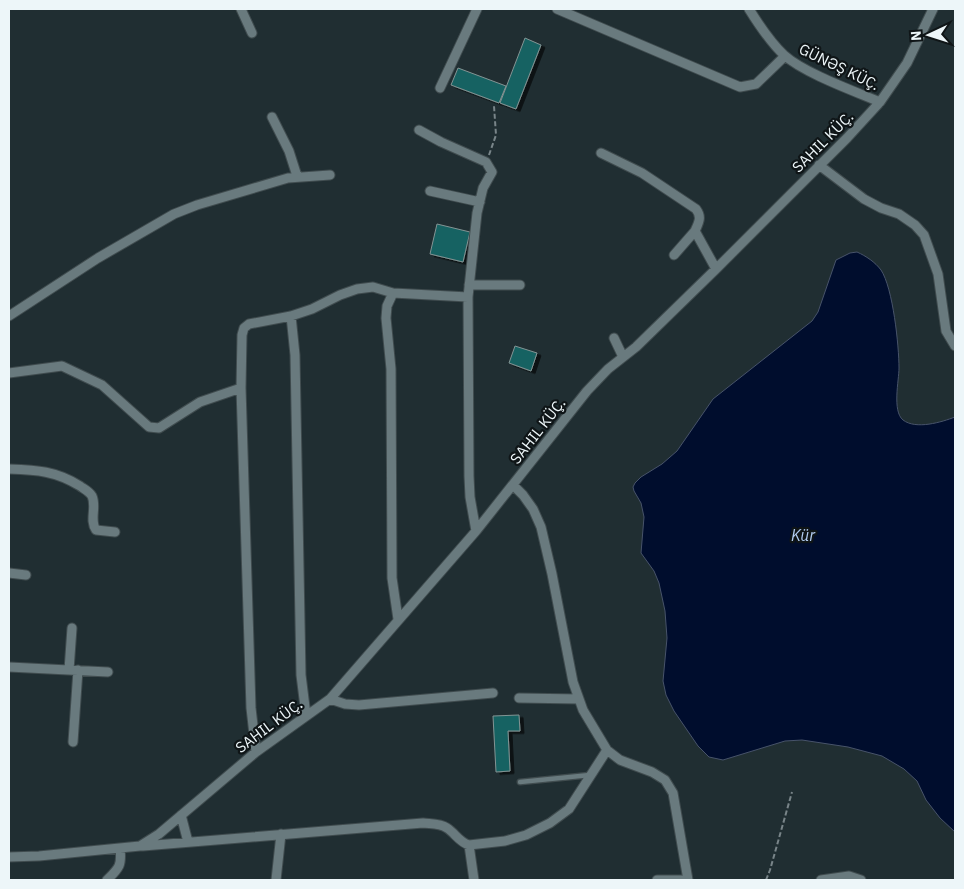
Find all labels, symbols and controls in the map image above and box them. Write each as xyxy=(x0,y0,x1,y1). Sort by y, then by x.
north arrow xyxy=(904,10,954,60)
text: N xyxy=(907,30,925,42)
street label: GÜNƏŞ KÜÇ. xyxy=(796,39,883,94)
street label: SAHIL KÜÇ. xyxy=(788,107,857,176)
street label: SAHIL KÜÇ. xyxy=(506,394,569,468)
water label: Kür xyxy=(791,525,816,545)
street label: SAHIL KÜÇ. xyxy=(231,694,306,757)

